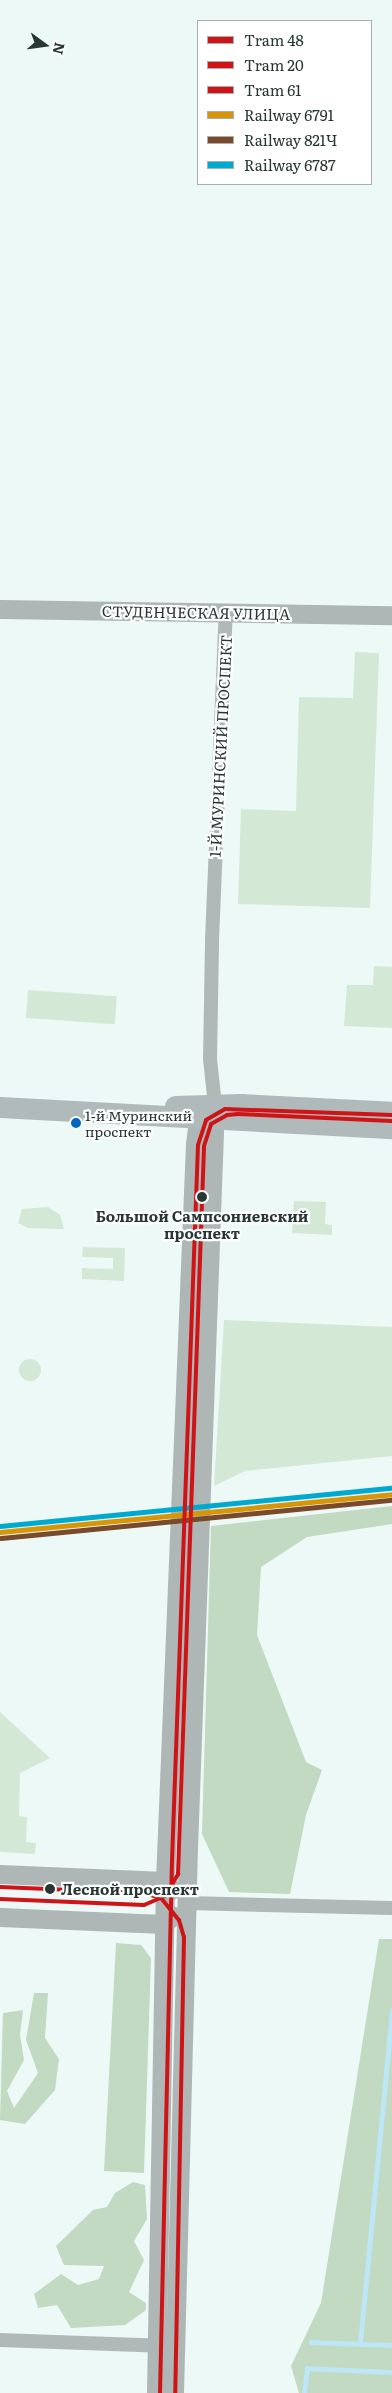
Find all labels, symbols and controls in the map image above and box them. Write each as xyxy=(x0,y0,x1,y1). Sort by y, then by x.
north arrow xyxy=(20,20,70,70)
legend xyxy=(197,20,372,185)
text: Tram 48 xyxy=(244,28,304,51)
text: N xyxy=(48,41,71,57)
text: Tram 20 xyxy=(244,53,304,76)
text: Tram 61 xyxy=(244,78,301,101)
text: Railway 6791 xyxy=(244,103,334,126)
text: Railway 821Ч xyxy=(244,128,337,151)
text: Railway 6787 xyxy=(244,153,336,176)
street label: СТУДЕНЧЕСКАЯ УЛИЦА xyxy=(102,601,290,623)
street label: 1-Й МУРИНСКИЙ ПРОСПЕКТ xyxy=(205,634,235,858)
place label: 1-й Муринский проспект xyxy=(85,1107,192,1140)
marker: 1-й Муринский проспект xyxy=(71,1118,81,1128)
marker: Большой Сампсониевский проспект xyxy=(195,1190,209,1204)
place label: Большой Сампсониевский проспект xyxy=(95,1206,309,1241)
place label: Лесной проспект xyxy=(61,1880,199,1898)
marker: Лесной проспект xyxy=(43,1882,57,1896)

